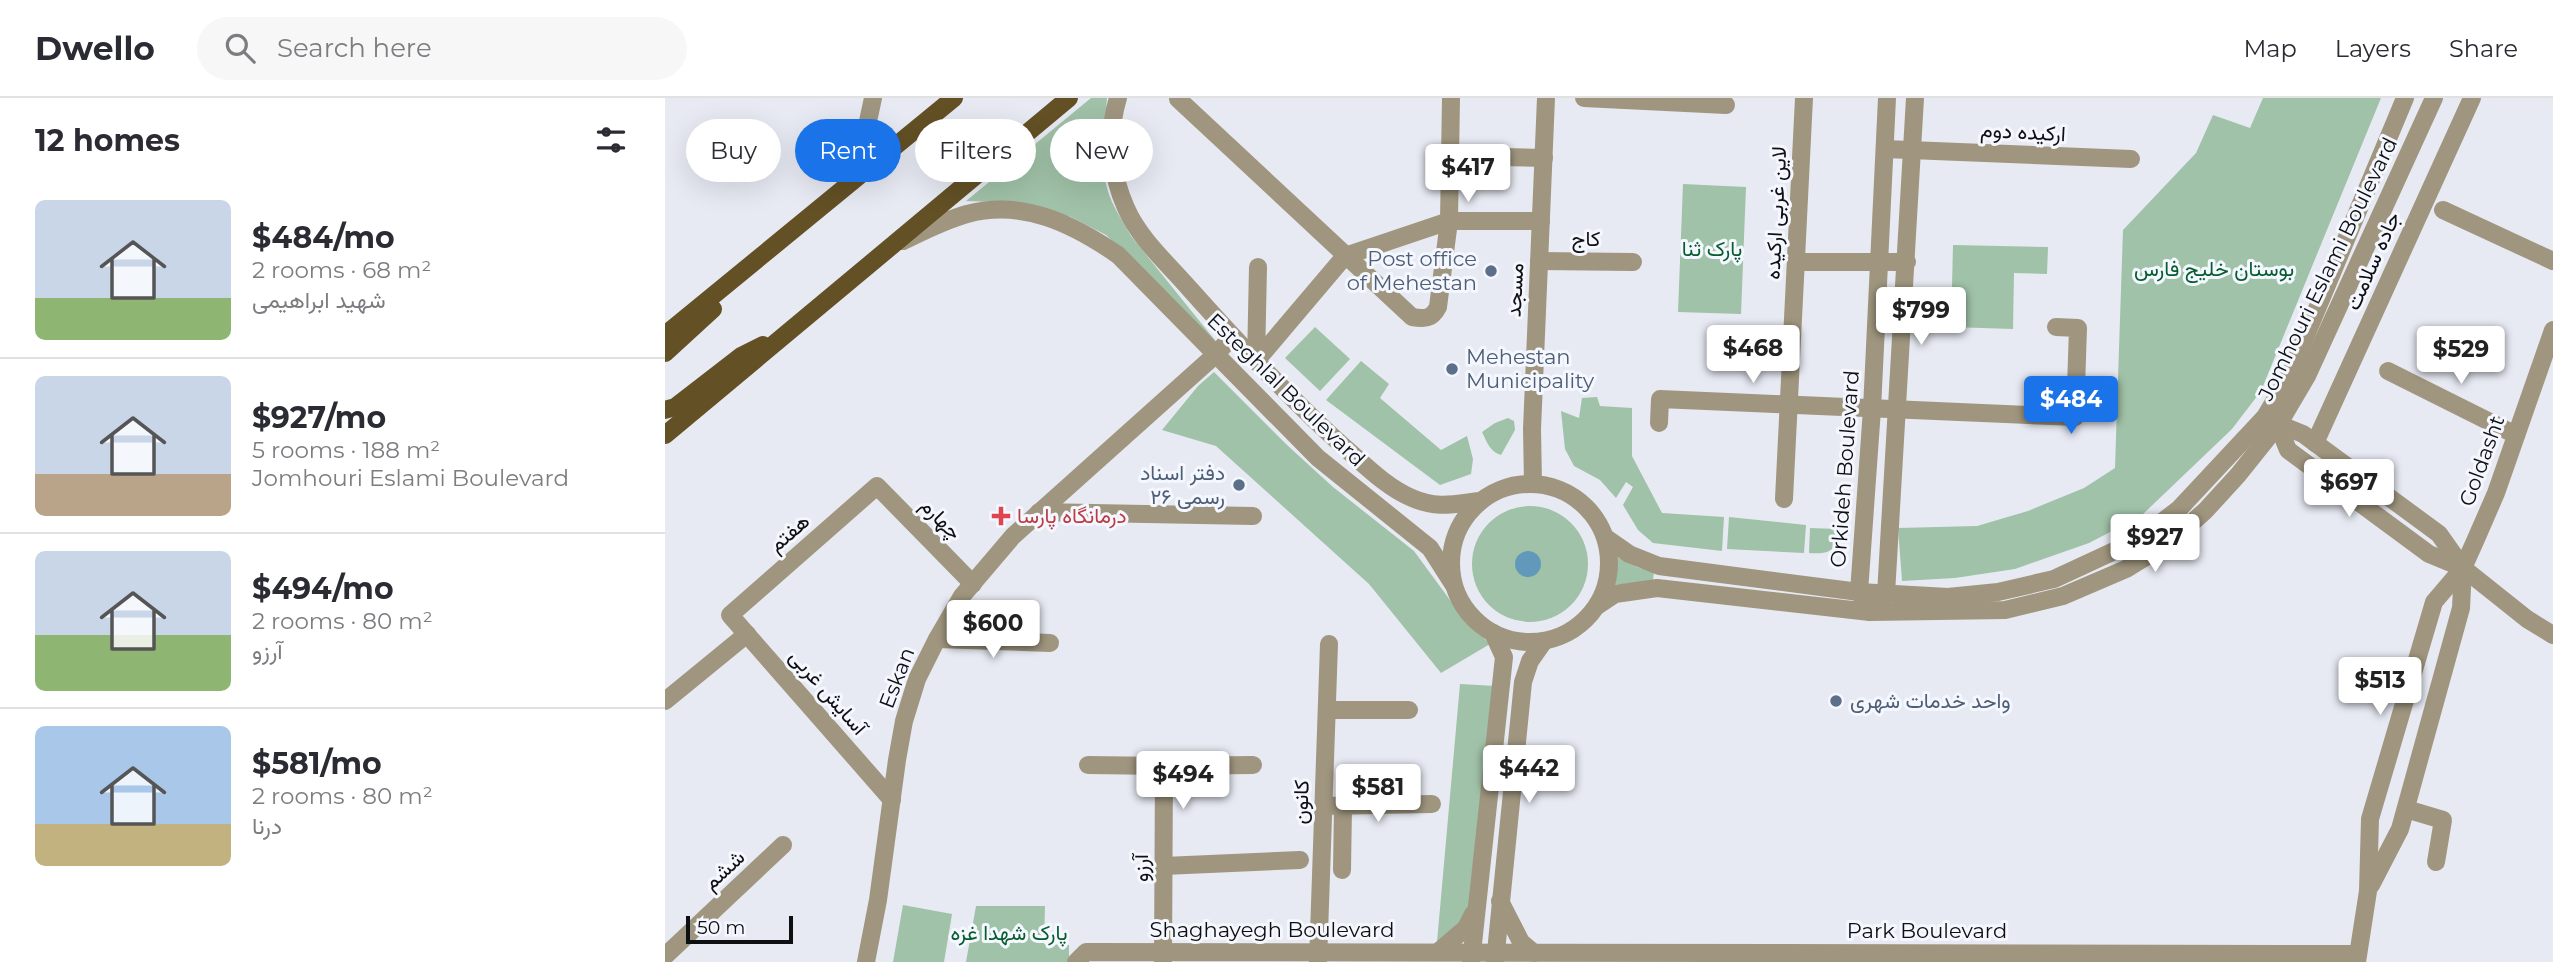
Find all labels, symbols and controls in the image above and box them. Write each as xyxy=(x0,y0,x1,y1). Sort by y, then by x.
search box xyxy=(197,17,687,80)
text: Dwello xyxy=(35,28,155,68)
icon: search xyxy=(221,29,259,67)
text: Search here xyxy=(277,32,432,64)
text: Map xyxy=(2243,34,2297,63)
text: Layers xyxy=(2335,34,2411,63)
text: Share xyxy=(2449,34,2518,63)
street label: ارکیده دوم xyxy=(1980,117,2066,148)
chip: Buy xyxy=(686,119,781,182)
chip: Rent xyxy=(795,119,901,182)
chip: Filters xyxy=(915,119,1036,182)
chip: New xyxy=(1050,119,1153,182)
icon: filters xyxy=(592,121,630,159)
text: 12 homes xyxy=(35,122,180,159)
street label: Jomhouri Eslami Boulevard xyxy=(2252,133,2402,405)
pin: $417 xyxy=(1427,144,1509,204)
street label: لاین غربی ارکیده xyxy=(1760,146,1792,280)
text: $417 xyxy=(1441,153,1495,181)
street label: جاده سلامت xyxy=(2340,208,2405,314)
text: $484/mo xyxy=(252,219,395,256)
street label: کاج xyxy=(1572,226,1600,253)
icon: home xyxy=(91,228,175,312)
park label: پارک ثنا xyxy=(1682,236,1742,263)
place label: Post office of Mehestan xyxy=(1347,246,1477,295)
text: 2 rooms · 68 m² xyxy=(252,256,431,284)
park label: بوستان خلیج فارس xyxy=(2134,256,2294,283)
street label: مسجد xyxy=(1501,262,1528,318)
marker: Post office of Mehestan xyxy=(1483,263,1499,279)
text: شهید ابراهیمی xyxy=(252,286,386,314)
pin: $799 xyxy=(1880,288,1962,347)
text: $799 xyxy=(1892,296,1950,324)
street label: Esteghlal Boulevard xyxy=(1202,308,1370,471)
pin: $468 xyxy=(1712,326,1794,385)
pin: $529 xyxy=(2420,327,2502,386)
text: $468 xyxy=(1723,334,1783,362)
text: $529 xyxy=(2433,335,2489,363)
place label: Mehestan Municipality xyxy=(1466,344,1595,393)
marker: Mehestan Municipality xyxy=(1444,361,1460,377)
street label: Orkideh Boulevard xyxy=(1825,369,1864,568)
pin: $484 xyxy=(2030,376,2112,436)
text: $484 xyxy=(2040,385,2102,413)
text: $927/mo xyxy=(252,399,386,436)
icon: home xyxy=(91,404,175,488)
street label: Goldasht xyxy=(2454,412,2509,510)
text: 5 rooms · 188 m² xyxy=(252,436,440,464)
place label: دفتر اسناد رسمی ۲۶ xyxy=(1140,460,1225,510)
pin: $697 xyxy=(2308,460,2390,519)
text: Jomhouri Eslami Boulevard xyxy=(252,464,569,492)
text: $697 xyxy=(2320,468,2378,496)
marker: دفتر اسناد رسمی ۲۶ xyxy=(1231,477,1247,493)
street label: چهارم xyxy=(914,493,967,546)
place label: درمانگاه پارسا xyxy=(1017,503,1126,530)
marker: درمانگاه پارسا xyxy=(991,506,1011,526)
street label: هفتم xyxy=(763,508,816,559)
pin: $927 xyxy=(2114,514,2196,574)
text: $927 xyxy=(2127,523,2183,551)
text: $494/mo xyxy=(252,570,394,607)
icon: home xyxy=(91,579,175,663)
pin: $600 xyxy=(952,601,1034,660)
text: 2 rooms · 80 m² xyxy=(252,607,433,635)
text: $600 xyxy=(963,609,1023,637)
text: آرزو xyxy=(252,637,283,665)
street label: آسایش غربی xyxy=(784,644,874,742)
street label: Eskan xyxy=(874,644,920,712)
pin: $513 xyxy=(2339,658,2421,717)
text: $513 xyxy=(2355,666,2406,694)
place label: واحد خدمات شهری xyxy=(1850,688,2011,714)
marker: واحد خدمات شهری xyxy=(1828,693,1844,709)
text: $581/mo xyxy=(252,745,382,782)
pin: $442 xyxy=(1488,746,1570,805)
pin: $494 xyxy=(1142,752,1224,811)
icon: home xyxy=(91,754,175,838)
text: $442 xyxy=(1499,754,1559,782)
text: $494 xyxy=(1152,760,1214,788)
pin: $581 xyxy=(1337,764,1419,824)
text: $581 xyxy=(1352,773,1404,801)
street label: کانون xyxy=(1287,779,1315,825)
text: 2 rooms · 80 m² xyxy=(252,782,433,810)
text: درنا xyxy=(252,812,282,840)
street label: ششم xyxy=(698,844,751,896)
street label: آرزو xyxy=(1128,852,1154,882)
scale bar xyxy=(686,913,793,945)
text: 50 m xyxy=(697,916,745,939)
street label: Shaghayegh Boulevard xyxy=(1150,917,1394,942)
street label: Park Boulevard xyxy=(1847,918,2007,943)
park label: پارک شهدا غزه xyxy=(951,920,1067,947)

